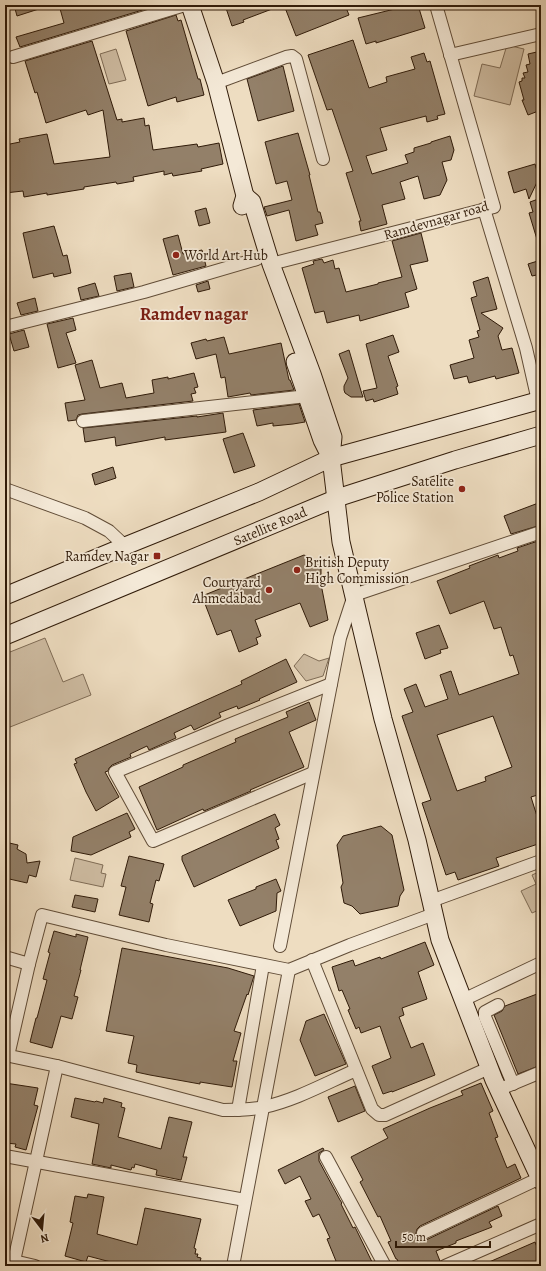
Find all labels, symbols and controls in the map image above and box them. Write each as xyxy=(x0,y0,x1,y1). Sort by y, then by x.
street label: Ramdevnagar road xyxy=(381,196,491,245)
place label: World Art Hub xyxy=(183,246,268,265)
marker: World Art Hub xyxy=(171,250,181,260)
district label: Ramdev nagar xyxy=(140,302,249,326)
place label: Satelite Police Station xyxy=(376,472,454,507)
marker: Satelite Police Station xyxy=(457,484,467,494)
street label: Satellite Road xyxy=(231,502,310,550)
place label: Ramdev Nagar xyxy=(65,547,150,566)
marker: Ramdev Nagar xyxy=(152,551,162,561)
place label: British Deputy High Commission xyxy=(305,553,410,588)
marker: British Deputy High Commission xyxy=(292,565,302,575)
place label: Courtyard Ahmedabad xyxy=(192,573,261,608)
marker: Courtyard Ahmedabad xyxy=(264,585,274,595)
north arrow xyxy=(22,1209,62,1249)
scale bar xyxy=(396,1223,490,1249)
text: 50 m xyxy=(402,1229,426,1245)
text: N xyxy=(39,1230,51,1246)

